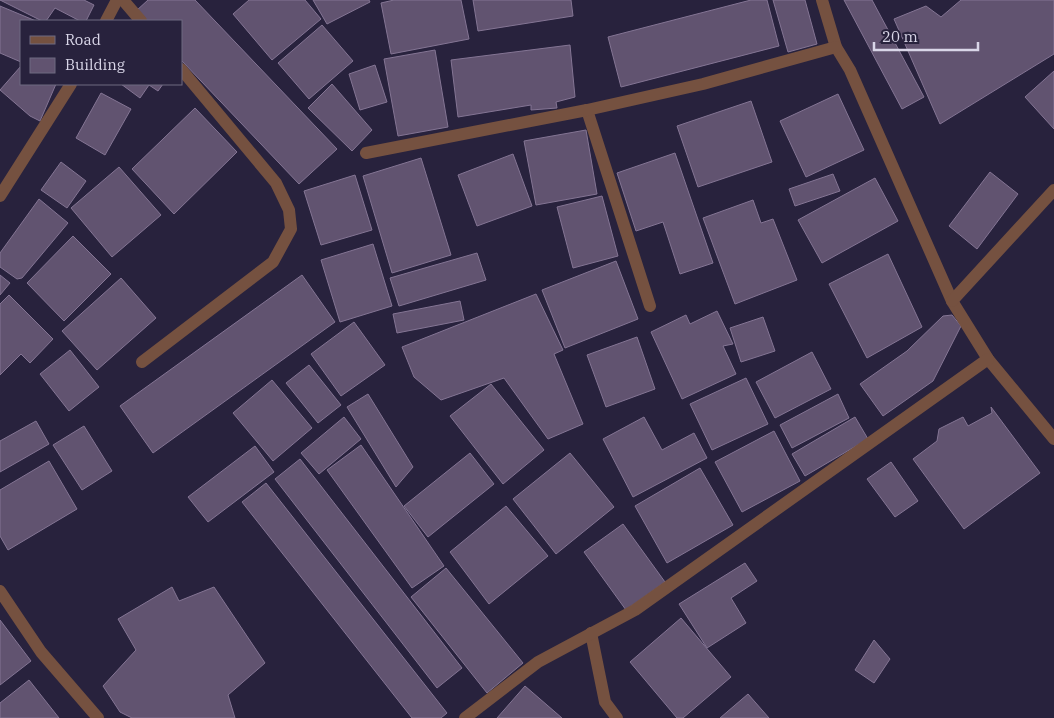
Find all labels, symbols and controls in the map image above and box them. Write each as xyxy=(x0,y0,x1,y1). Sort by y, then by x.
legend xyxy=(20,20,182,85)
scale bar xyxy=(874,20,978,52)
text: 20 m xyxy=(882,27,918,46)
text: Road xyxy=(65,30,101,49)
text: Building xyxy=(65,55,125,74)

